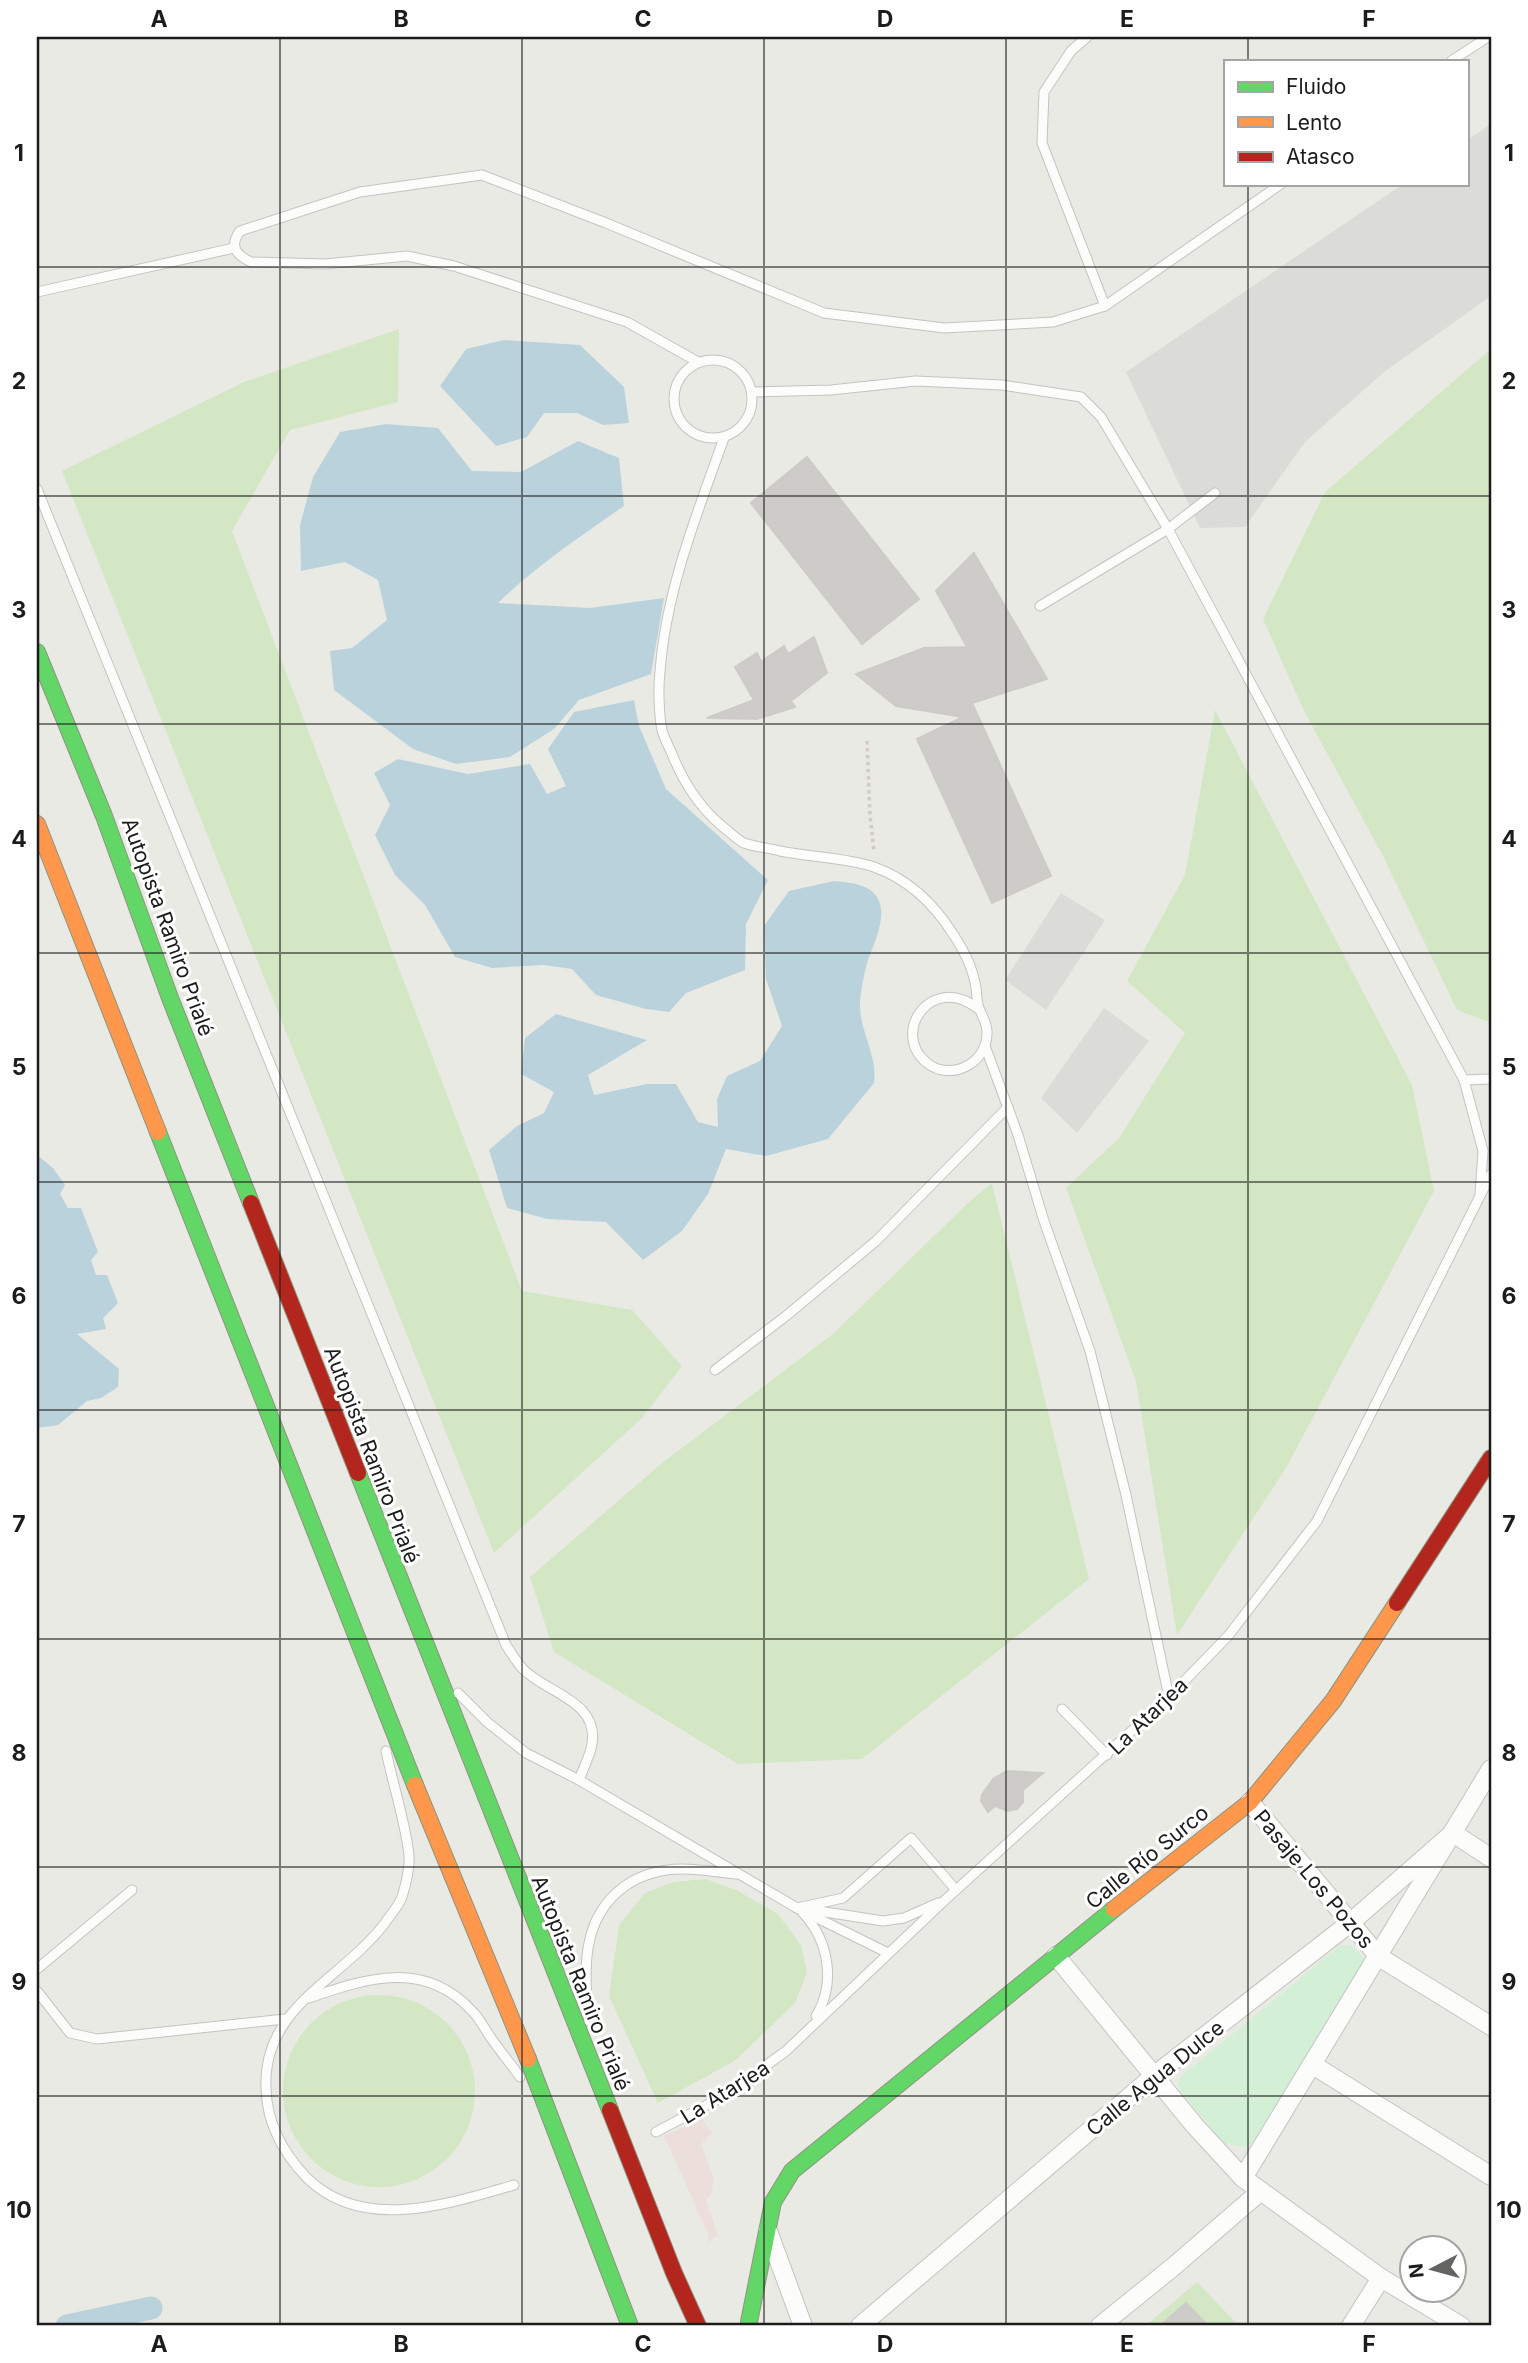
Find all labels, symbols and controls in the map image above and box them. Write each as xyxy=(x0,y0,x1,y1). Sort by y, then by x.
text: A xyxy=(150,5,168,33)
text: B xyxy=(393,5,409,33)
text: C xyxy=(634,5,652,33)
text: D xyxy=(877,5,893,33)
text: E xyxy=(1120,5,1134,33)
text: F xyxy=(1362,5,1376,33)
legend xyxy=(1224,60,1468,186)
text: Fluido xyxy=(1286,74,1346,99)
text: Lento xyxy=(1286,110,1342,135)
text: 1 xyxy=(14,139,24,167)
text: 1 xyxy=(1504,139,1514,167)
text: Atasco xyxy=(1286,144,1355,169)
text: 2 xyxy=(12,367,26,395)
text: 2 xyxy=(1502,367,1516,395)
text: 3 xyxy=(12,596,26,624)
text: 3 xyxy=(1502,596,1516,624)
street label: Autopista Ramiro Prialé xyxy=(117,814,219,1040)
text: 4 xyxy=(11,825,27,853)
text: 4 xyxy=(1501,825,1517,853)
text: 5 xyxy=(12,1053,26,1081)
text: 5 xyxy=(1502,1053,1516,1081)
text: 6 xyxy=(12,1282,26,1310)
text: 6 xyxy=(1502,1282,1516,1310)
street label: Autopista Ramiro Prialé xyxy=(319,1343,425,1567)
text: 7 xyxy=(12,1510,26,1538)
text: 7 xyxy=(1502,1510,1516,1538)
street label: La Atarjea xyxy=(1103,1672,1193,1760)
text: 8 xyxy=(12,1739,26,1767)
text: 8 xyxy=(1502,1739,1516,1767)
street label: Calle Río Surco xyxy=(1081,1800,1213,1914)
street label: Pasaje Los Pozos xyxy=(1249,1805,1379,1953)
street label: Autopista Ramiro Prialé xyxy=(526,1871,636,2095)
text: 9 xyxy=(12,1968,26,1996)
text: 9 xyxy=(1502,1968,1516,1996)
street label: Calle Agua Dulce xyxy=(1081,2015,1229,2141)
street label: La Atarjea xyxy=(676,2055,774,2129)
text: 10 xyxy=(6,2196,32,2224)
text: 10 xyxy=(1496,2196,1522,2224)
north arrow xyxy=(1398,2234,1468,2304)
text: N xyxy=(1404,2262,1429,2279)
text: A xyxy=(150,2330,168,2358)
text: B xyxy=(393,2330,409,2358)
text: C xyxy=(634,2330,652,2358)
text: D xyxy=(877,2330,893,2358)
text: E xyxy=(1120,2330,1134,2358)
text: F xyxy=(1362,2330,1376,2358)

